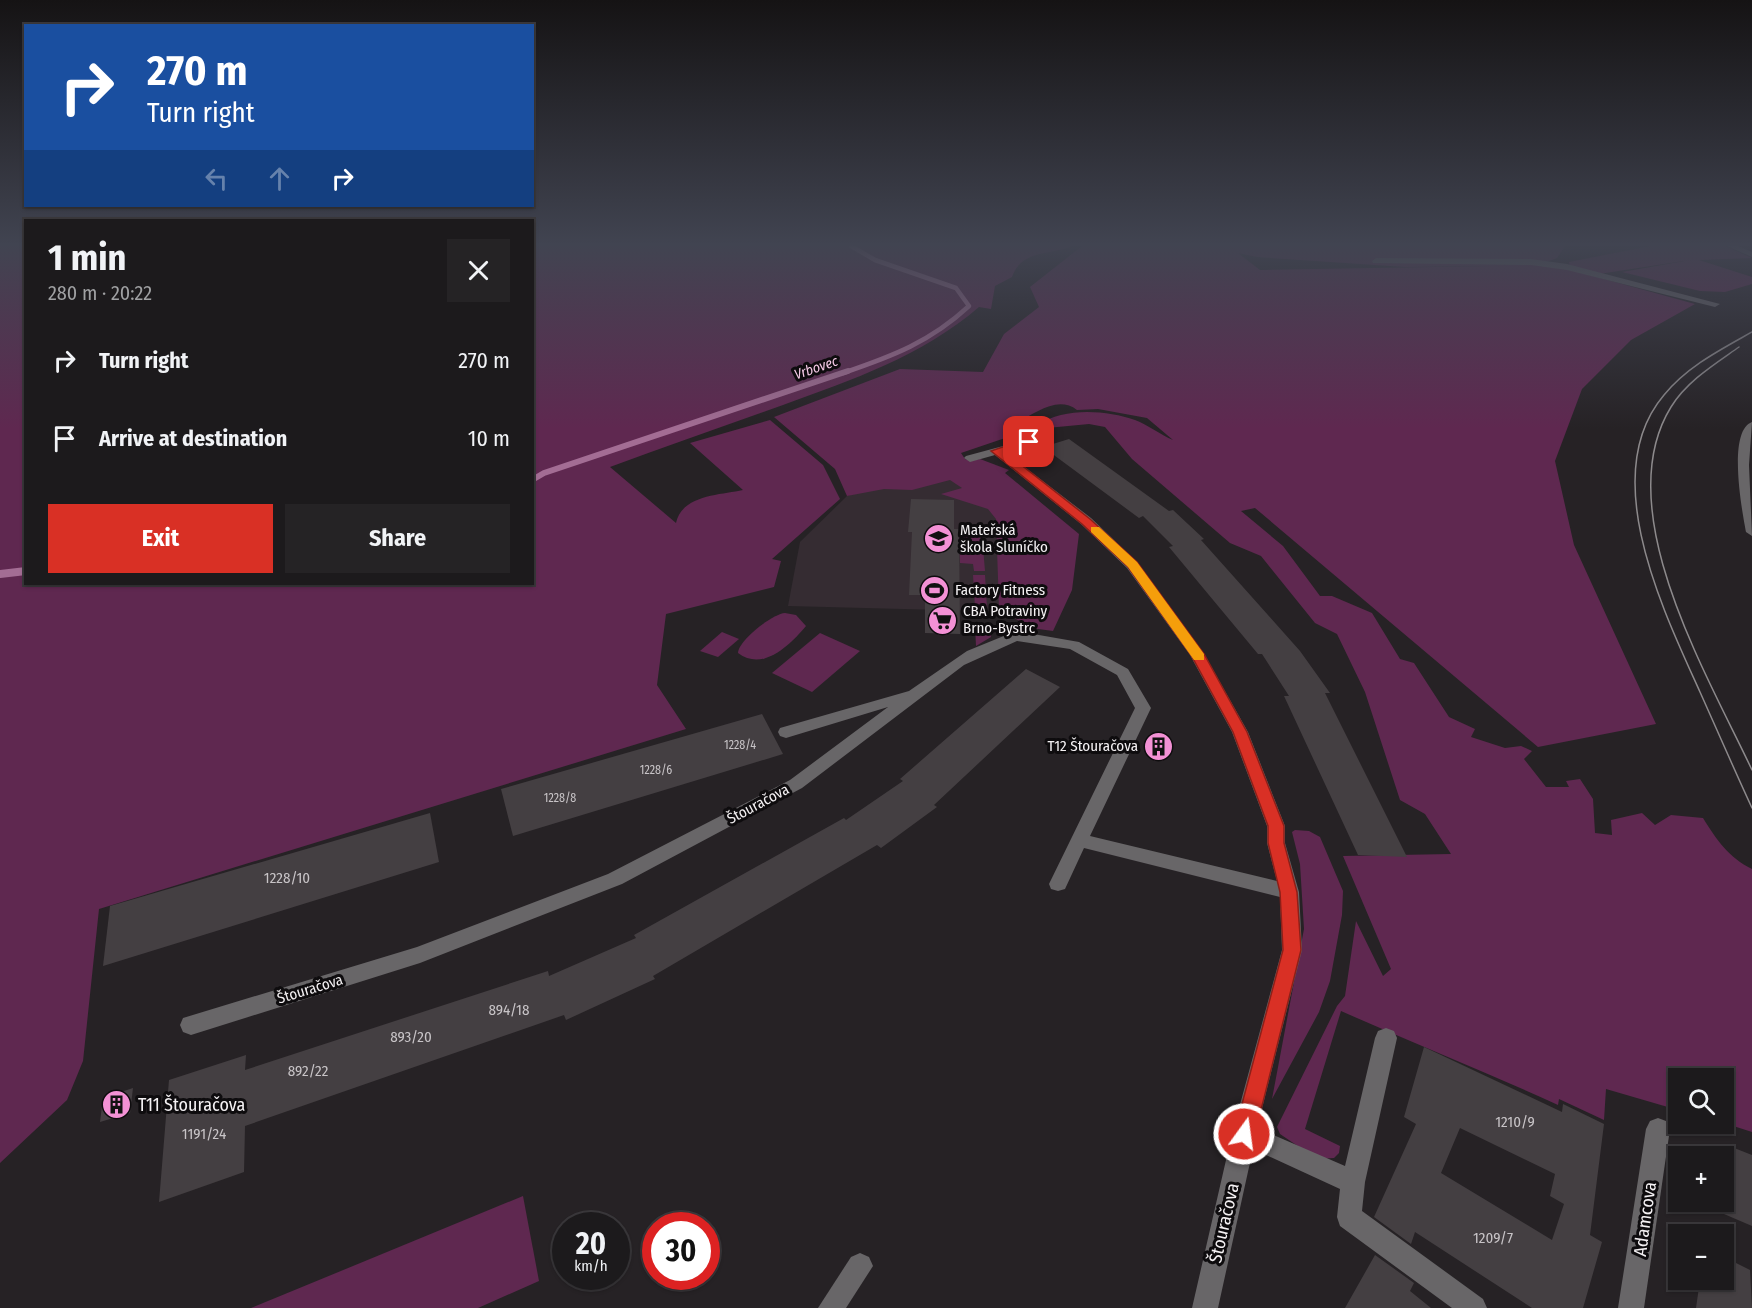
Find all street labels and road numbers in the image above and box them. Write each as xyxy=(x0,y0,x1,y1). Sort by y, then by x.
street label: Štouračova xyxy=(724,780,792,828)
street label: Štouračova xyxy=(275,970,345,1008)
street label: Adamcova xyxy=(1629,1180,1661,1258)
street label: Štouračova xyxy=(1204,1181,1244,1265)

